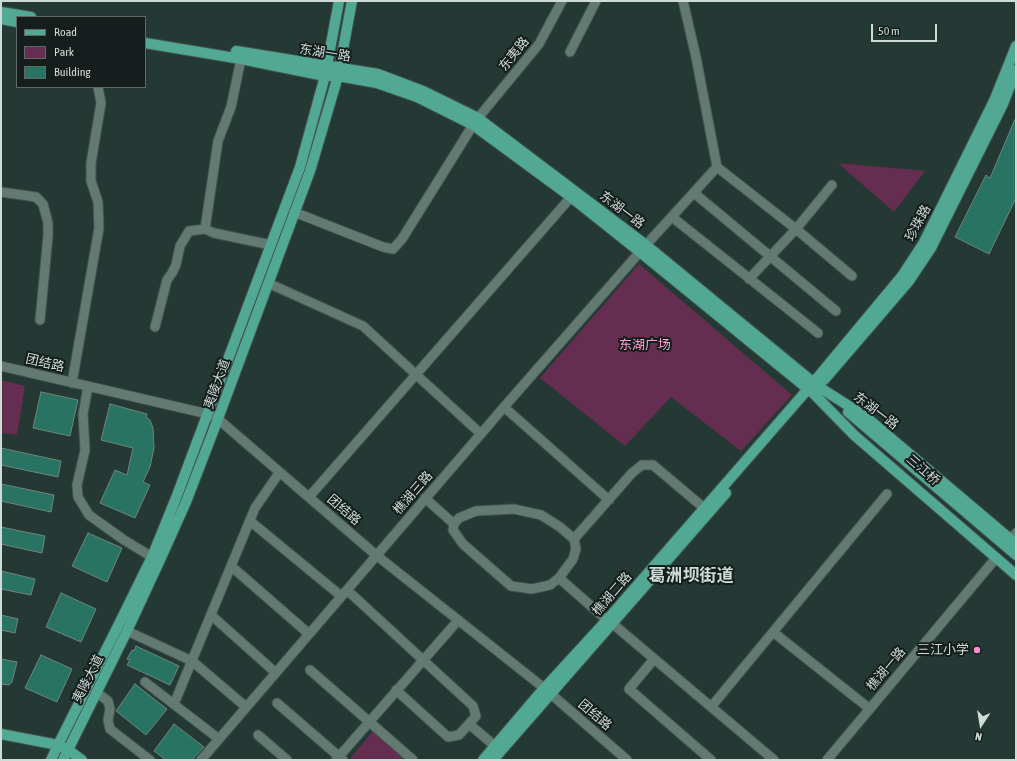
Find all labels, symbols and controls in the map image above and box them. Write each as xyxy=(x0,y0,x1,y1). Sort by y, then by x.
legend xyxy=(16,16,146,88)
scale bar xyxy=(873,16,939,42)
text: 50 m xyxy=(878,24,900,38)
text: Road xyxy=(54,25,77,39)
street label: 东夷路 xyxy=(496,34,532,74)
street label: 东湖一路 xyxy=(298,41,352,65)
text: Park xyxy=(54,45,74,59)
text: Building xyxy=(54,65,91,79)
street label: 东湖一路 xyxy=(597,188,647,232)
street label: 珍珠路 xyxy=(902,202,934,244)
park label: 东湖广场 xyxy=(619,337,671,353)
street label: 团结路 xyxy=(24,351,66,375)
street label: 夷陵大道 xyxy=(201,357,233,411)
street label: 东湖一路 xyxy=(851,389,901,433)
street label: 三江桥 xyxy=(903,451,943,489)
street label: 樵湖三路 xyxy=(390,468,436,518)
street label: 团结路 xyxy=(324,491,364,529)
district label: 葛洲坝街道 xyxy=(649,566,733,586)
street label: 樵湖二路 xyxy=(589,569,635,619)
place label: 三江小学 xyxy=(917,642,969,658)
street label: 樵湖一路 xyxy=(863,644,909,694)
marker: 三江小学 xyxy=(972,645,982,655)
street label: 夷陵大道 xyxy=(69,652,107,706)
street label: 团结路 xyxy=(575,696,615,734)
north arrow xyxy=(961,705,1001,745)
text: N xyxy=(974,730,983,743)

